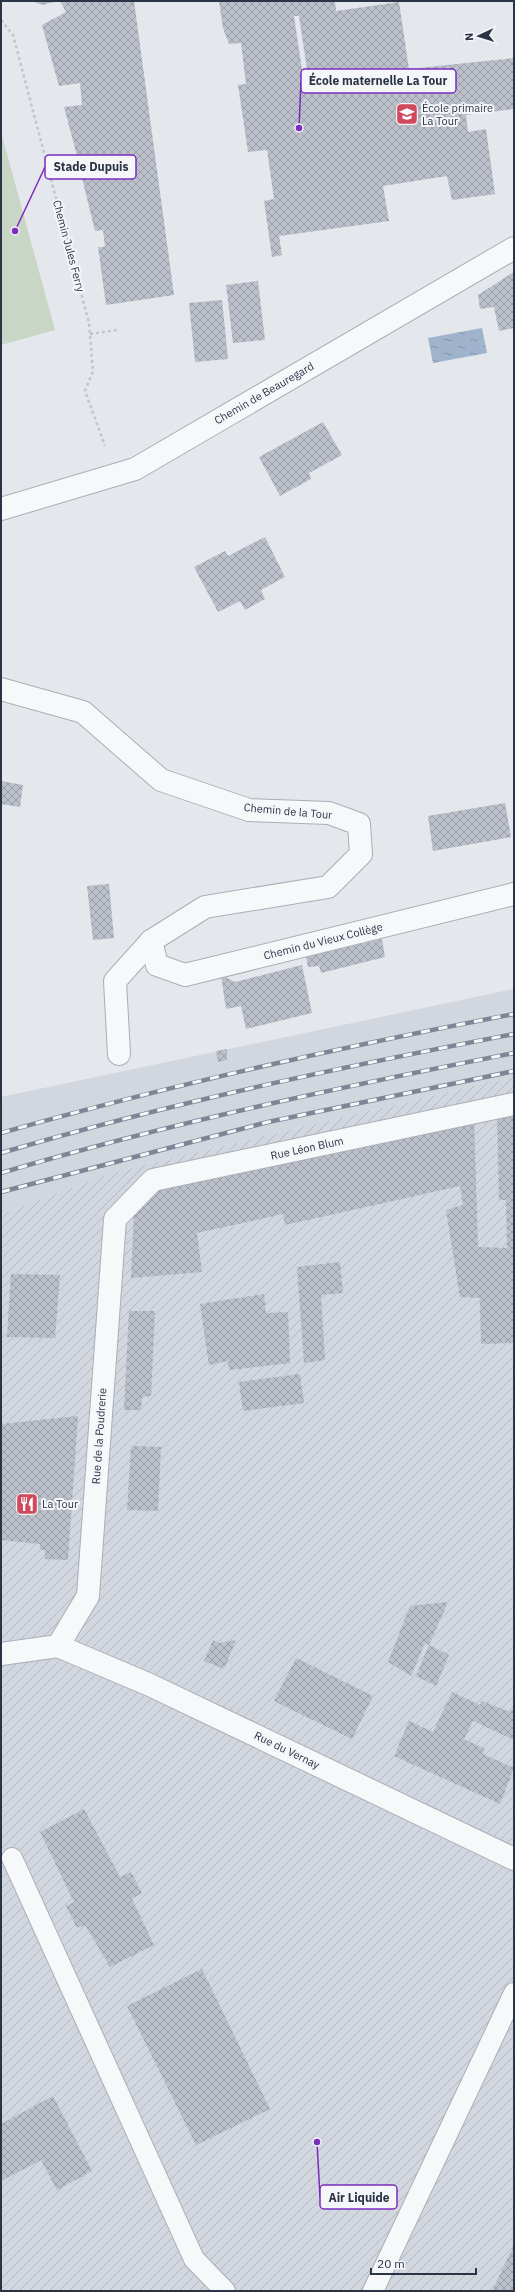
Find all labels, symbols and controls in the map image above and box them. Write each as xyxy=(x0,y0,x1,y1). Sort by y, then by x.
north arrow xyxy=(459,16,499,56)
text: N xyxy=(462,32,476,41)
callout: École maternelle La Tour xyxy=(301,69,456,93)
text: École maternelle La Tour xyxy=(309,72,447,88)
school or university icon: École primaire La Tour xyxy=(394,101,420,127)
place label: École primaire La Tour xyxy=(422,101,493,128)
callout: Stade Dupuis xyxy=(45,155,136,179)
text: Stade Dupuis xyxy=(53,159,129,174)
street label: Chemin Jules Ferry xyxy=(50,198,88,294)
street label: Chemin de Beauregard xyxy=(212,359,316,427)
street label: Chemin de la Tour xyxy=(243,800,333,822)
street label: Chemin du Vieux Collège xyxy=(262,919,384,963)
street label: Rue Léon Blum xyxy=(269,1133,345,1163)
street label: Rue de la Poudrerie xyxy=(89,1387,109,1485)
restaurant icon: La Tour xyxy=(14,1491,40,1517)
place label: La Tour xyxy=(42,1497,78,1511)
street label: Rue du Vernay xyxy=(252,1728,322,1772)
callout: Air Liquide xyxy=(320,2185,397,2209)
text: Air Liquide xyxy=(328,2190,390,2205)
scale bar xyxy=(371,2250,476,2276)
text: 20 m xyxy=(377,2256,405,2271)

